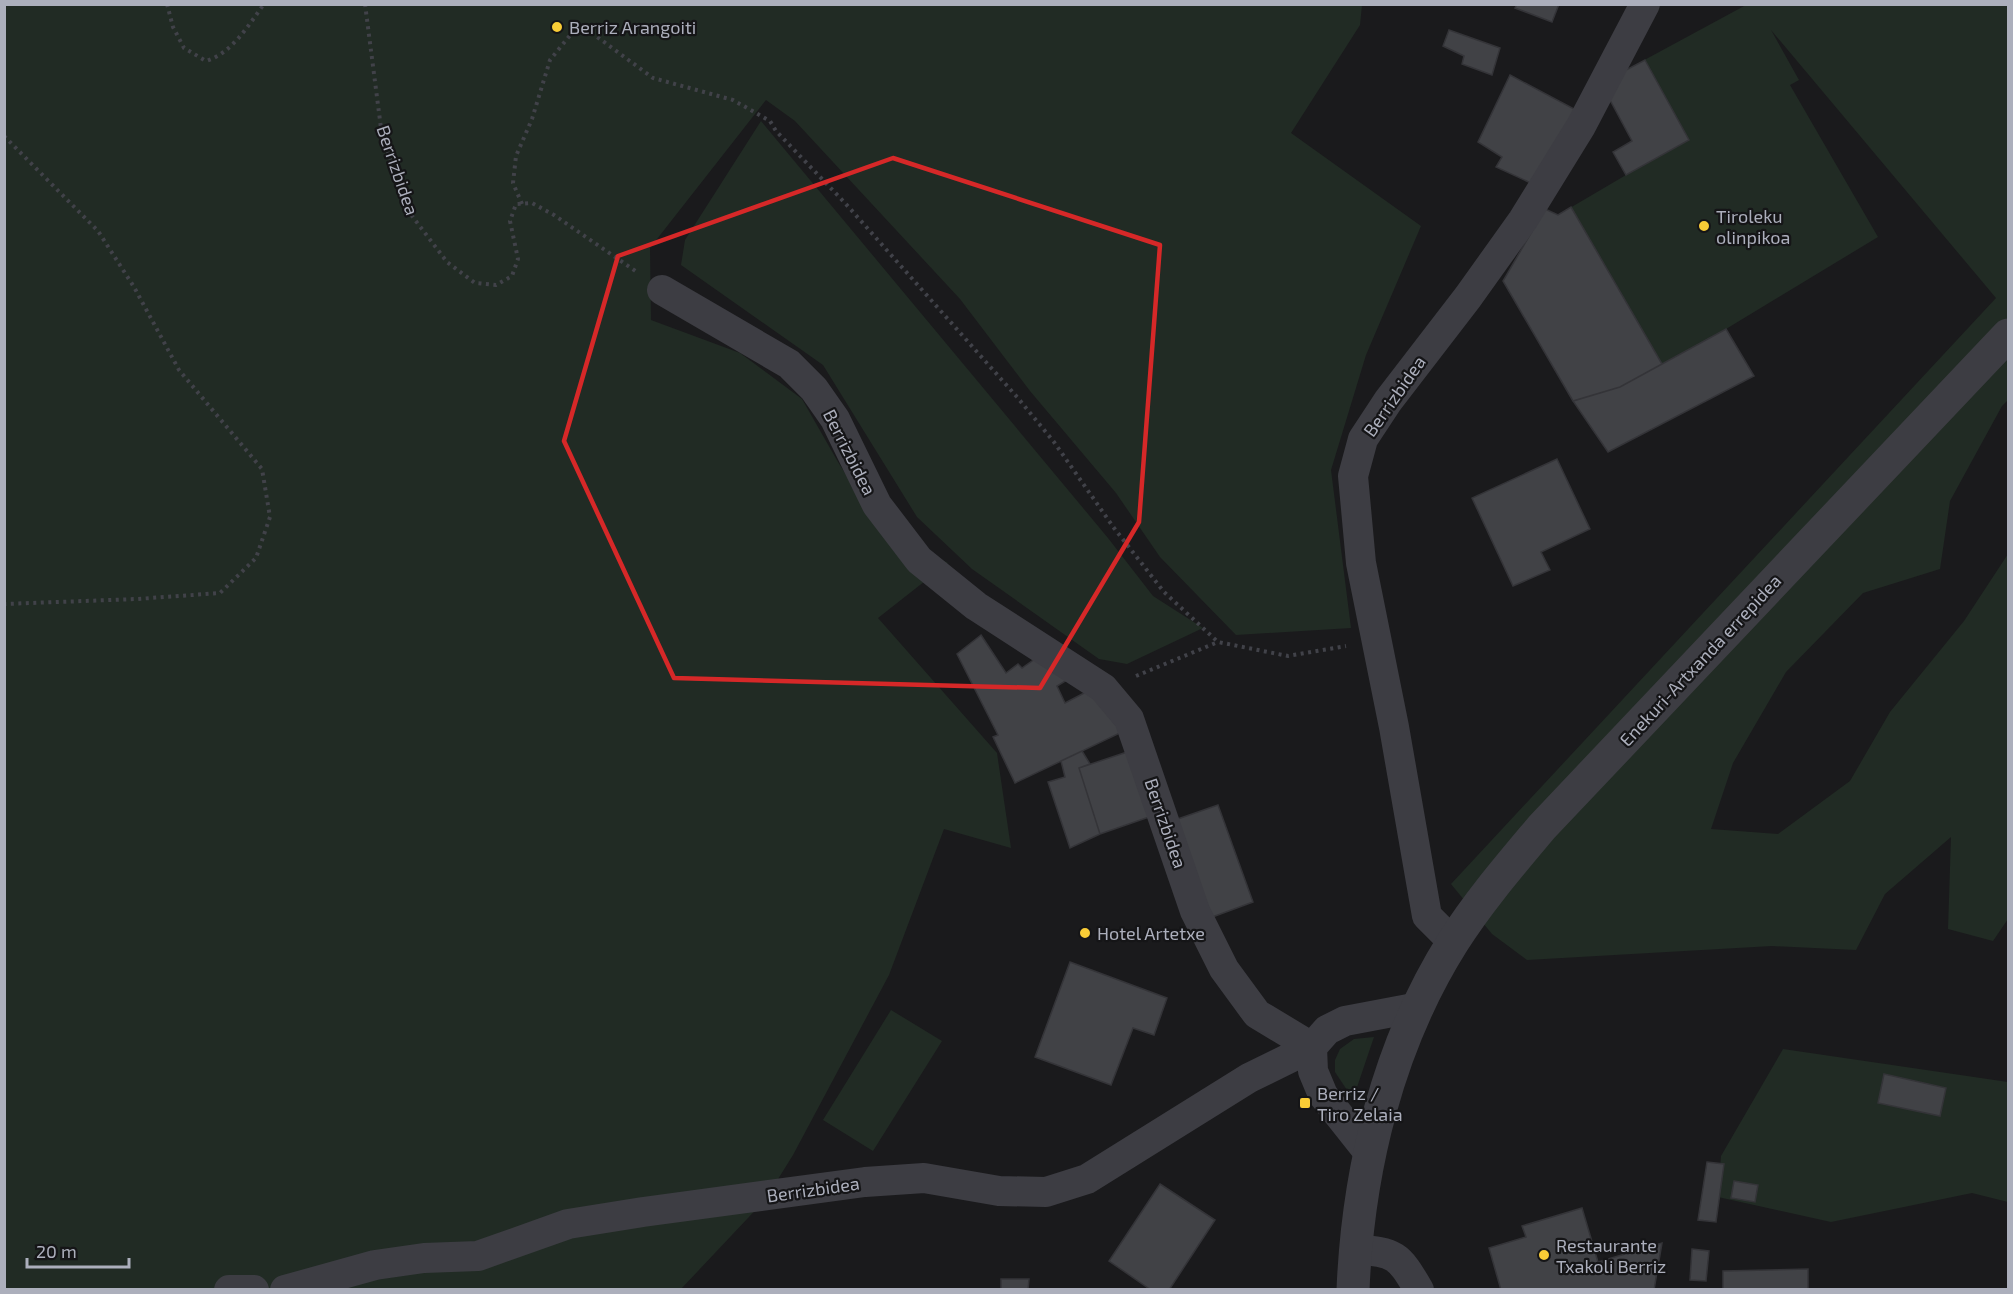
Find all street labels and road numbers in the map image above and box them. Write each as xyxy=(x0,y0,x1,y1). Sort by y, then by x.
street label: Berrizbidea xyxy=(372,122,424,218)
street label: Berrizbidea xyxy=(1358,351,1430,441)
street label: Berrizbidea xyxy=(819,405,881,499)
street label: Enekuri-Artxanda errepidea xyxy=(1615,569,1785,751)
street label: Berrizbidea xyxy=(1140,775,1192,871)
street label: Berrizbidea xyxy=(765,1172,861,1206)

